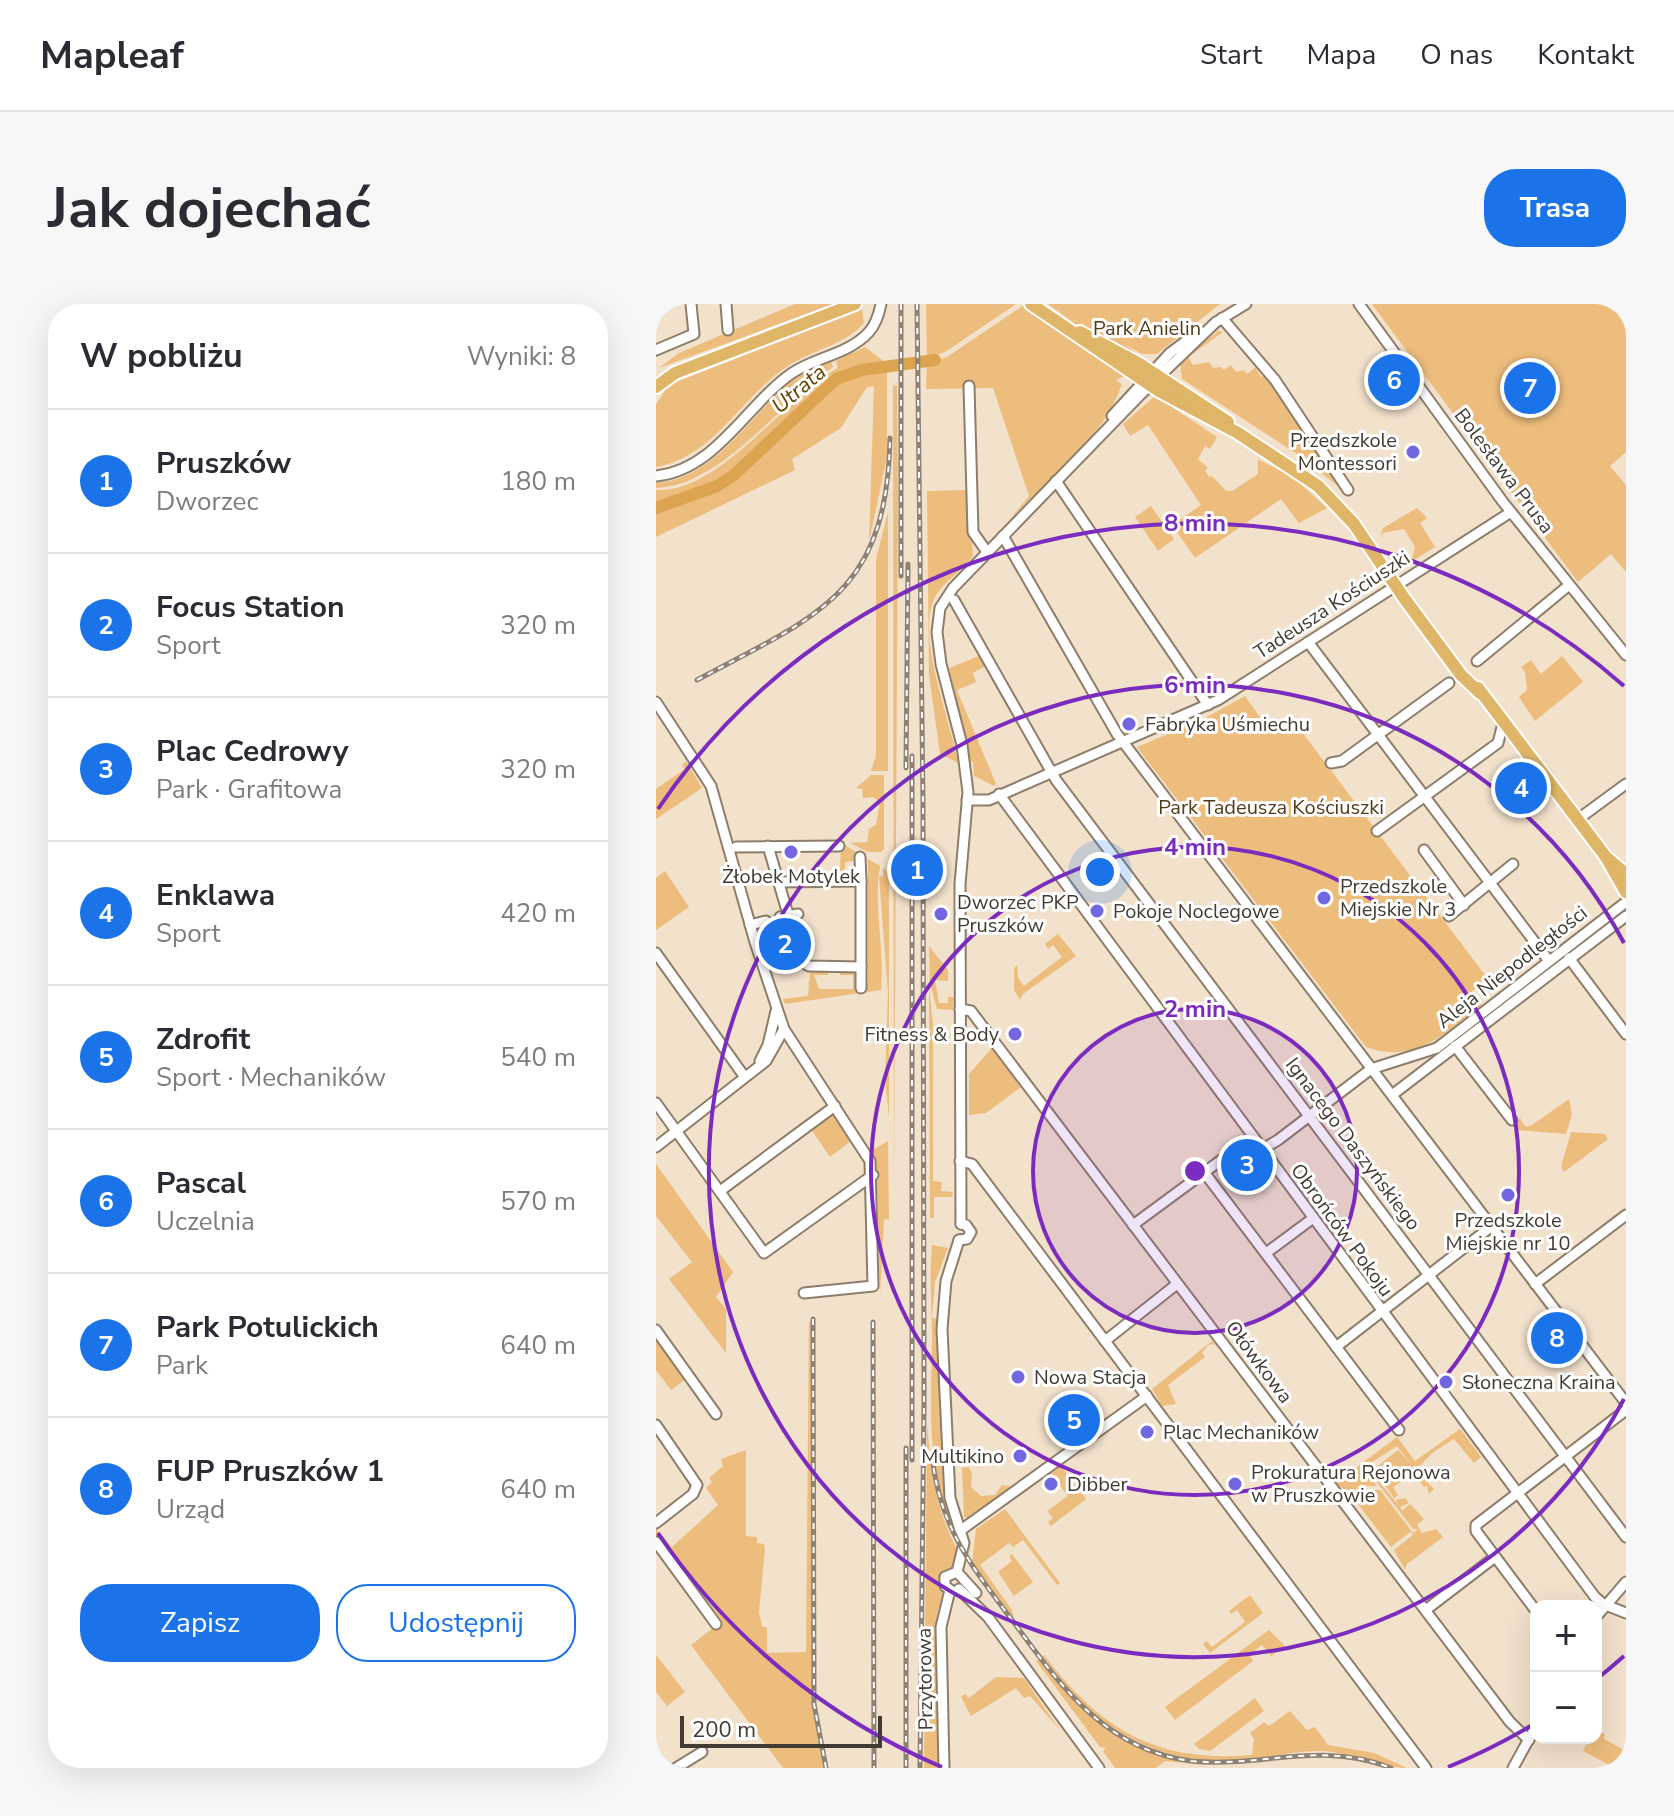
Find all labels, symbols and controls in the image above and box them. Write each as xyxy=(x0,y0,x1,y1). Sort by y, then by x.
text: Mapleaf xyxy=(40,30,184,81)
text: Start xyxy=(1200,36,1262,74)
text: Mapa xyxy=(1306,36,1376,74)
text: O nas xyxy=(1420,36,1493,74)
text: Kontakt xyxy=(1537,36,1634,74)
button: Trasa xyxy=(1484,169,1626,247)
text: Jak dojechać xyxy=(48,170,371,247)
park label: Park Anielin xyxy=(1093,315,1201,342)
text: W pobliżu xyxy=(80,333,243,379)
text: Wyniki: 8 xyxy=(467,339,576,374)
pin: 6 xyxy=(1368,350,1420,410)
water label: Utrata xyxy=(765,357,833,421)
pin: 7 xyxy=(1504,358,1556,418)
street label: Bolesława Prusa xyxy=(1448,403,1560,539)
place label: Przedszkole Montessori xyxy=(1290,427,1397,477)
text: Pruszków xyxy=(156,443,291,484)
marker: Przedszkole Montessori xyxy=(1404,443,1422,461)
text: 1 xyxy=(98,464,114,499)
text: 180 m xyxy=(500,464,576,499)
text: Dworzec xyxy=(156,484,258,519)
text: 8 min xyxy=(1164,507,1226,539)
street label: Tadeusza Kościuszki xyxy=(1249,544,1415,666)
text: Focus Station xyxy=(156,587,345,628)
text: 2 xyxy=(98,608,114,643)
text: 320 m xyxy=(500,608,576,643)
text: Sport xyxy=(156,628,221,663)
text: 6 min xyxy=(1164,669,1226,701)
place label: Fabryka Uśmiechu xyxy=(1145,711,1310,738)
marker: Fabryka Uśmiechu xyxy=(1120,715,1138,733)
text: Plac Cedrowy xyxy=(156,731,348,772)
text: 3 xyxy=(98,752,114,787)
text: 320 m xyxy=(500,752,576,787)
pin: 4 xyxy=(1495,758,1547,818)
text: Park · Grafitowa xyxy=(156,772,342,807)
park label: Park Tadeusza Kościuszki xyxy=(1158,794,1384,821)
text: 4 min xyxy=(1164,831,1226,863)
pin: 1 xyxy=(891,840,943,900)
marker: Żłobek Motylek xyxy=(782,843,800,861)
your location xyxy=(1080,852,1120,892)
place label: Żłobek Motylek xyxy=(722,863,861,890)
place label: Przedszkole Miejskie Nr 3 xyxy=(1340,873,1456,923)
text: Enklawa xyxy=(156,875,275,916)
place label: Dworzec PKP Pruszków xyxy=(957,889,1079,939)
marker: Przedszkole Miejskie Nr 3 xyxy=(1315,889,1333,907)
text: 4 xyxy=(98,896,114,931)
text: 420 m xyxy=(500,896,576,931)
place label: Pokoje Noclegowe xyxy=(1113,898,1279,925)
street label: Aleja Niepodległości xyxy=(1431,900,1593,1034)
marker: Pokoje Noclegowe xyxy=(1088,902,1106,920)
marker: Dworzec PKP Pruszków xyxy=(932,905,950,923)
pin: 2 xyxy=(759,914,811,974)
text: Sport xyxy=(156,916,221,951)
text: 2 min xyxy=(1164,993,1226,1025)
text: Zdrofit xyxy=(156,1019,250,1060)
place label: Fitness & Body xyxy=(864,1021,1000,1048)
marker: Fitness & Body xyxy=(1006,1025,1024,1043)
text: 5 xyxy=(98,1040,114,1075)
text: 540 m xyxy=(500,1040,576,1075)
street label: Ignacego Daszyńskiego xyxy=(1279,1052,1427,1236)
text: Sport · Mechaników xyxy=(156,1060,386,1095)
pin: 3 xyxy=(1221,1135,1273,1195)
centre of rings xyxy=(1181,1157,1209,1185)
street label: Obrońców Pokoju xyxy=(1284,1158,1400,1302)
text: Pascal xyxy=(156,1163,246,1204)
text: 6 xyxy=(98,1184,114,1219)
text: 570 m xyxy=(500,1184,576,1219)
marker: Przedszkole Miejskie nr 10 xyxy=(1499,1186,1517,1204)
text: Uczelnia xyxy=(156,1204,255,1239)
place label: Przedszkole Miejskie nr 10 xyxy=(1446,1207,1570,1257)
text: Park Potulickich xyxy=(156,1307,379,1348)
pin: 8 xyxy=(1531,1308,1583,1368)
street label: Ołówkowa xyxy=(1219,1315,1299,1409)
text: 7 xyxy=(98,1328,114,1363)
text: 640 m xyxy=(500,1328,576,1363)
text: Park xyxy=(156,1348,208,1383)
place label: Nowa Stacja xyxy=(1034,1364,1147,1391)
marker: Nowa Stacja xyxy=(1009,1368,1027,1386)
place label: Słoneczna Kraina xyxy=(1462,1369,1616,1396)
marker: Słoneczna Kraina xyxy=(1437,1373,1455,1391)
pin: 5 xyxy=(1048,1390,1100,1450)
place label: Plac Mechaników xyxy=(1163,1419,1319,1446)
marker: Plac Mechaników xyxy=(1138,1423,1156,1441)
place label: Multikino xyxy=(921,1443,1004,1470)
marker: Multikino xyxy=(1011,1447,1029,1465)
text: FUP Pruszków 1 xyxy=(156,1451,384,1492)
place label: Prokuratura Rejonowa w Pruszkowie xyxy=(1251,1459,1451,1509)
place label: Dibber xyxy=(1067,1471,1128,1498)
text: 8 xyxy=(98,1472,114,1507)
text: 640 m xyxy=(500,1472,576,1507)
marker: Dibber xyxy=(1042,1475,1060,1493)
marker: Prokuratura Rejonowa w Pruszkowie xyxy=(1226,1475,1244,1493)
text: Urząd xyxy=(156,1492,225,1527)
button: Zapisz xyxy=(80,1584,320,1662)
button: Udostępnij xyxy=(336,1584,576,1662)
map controls xyxy=(1530,1600,1602,1744)
button: + xyxy=(1530,1600,1602,1672)
street label: Przytorowa xyxy=(911,1628,939,1730)
button: − xyxy=(1530,1672,1602,1744)
scale bar xyxy=(680,1712,882,1748)
text: 200 m xyxy=(692,1715,756,1745)

